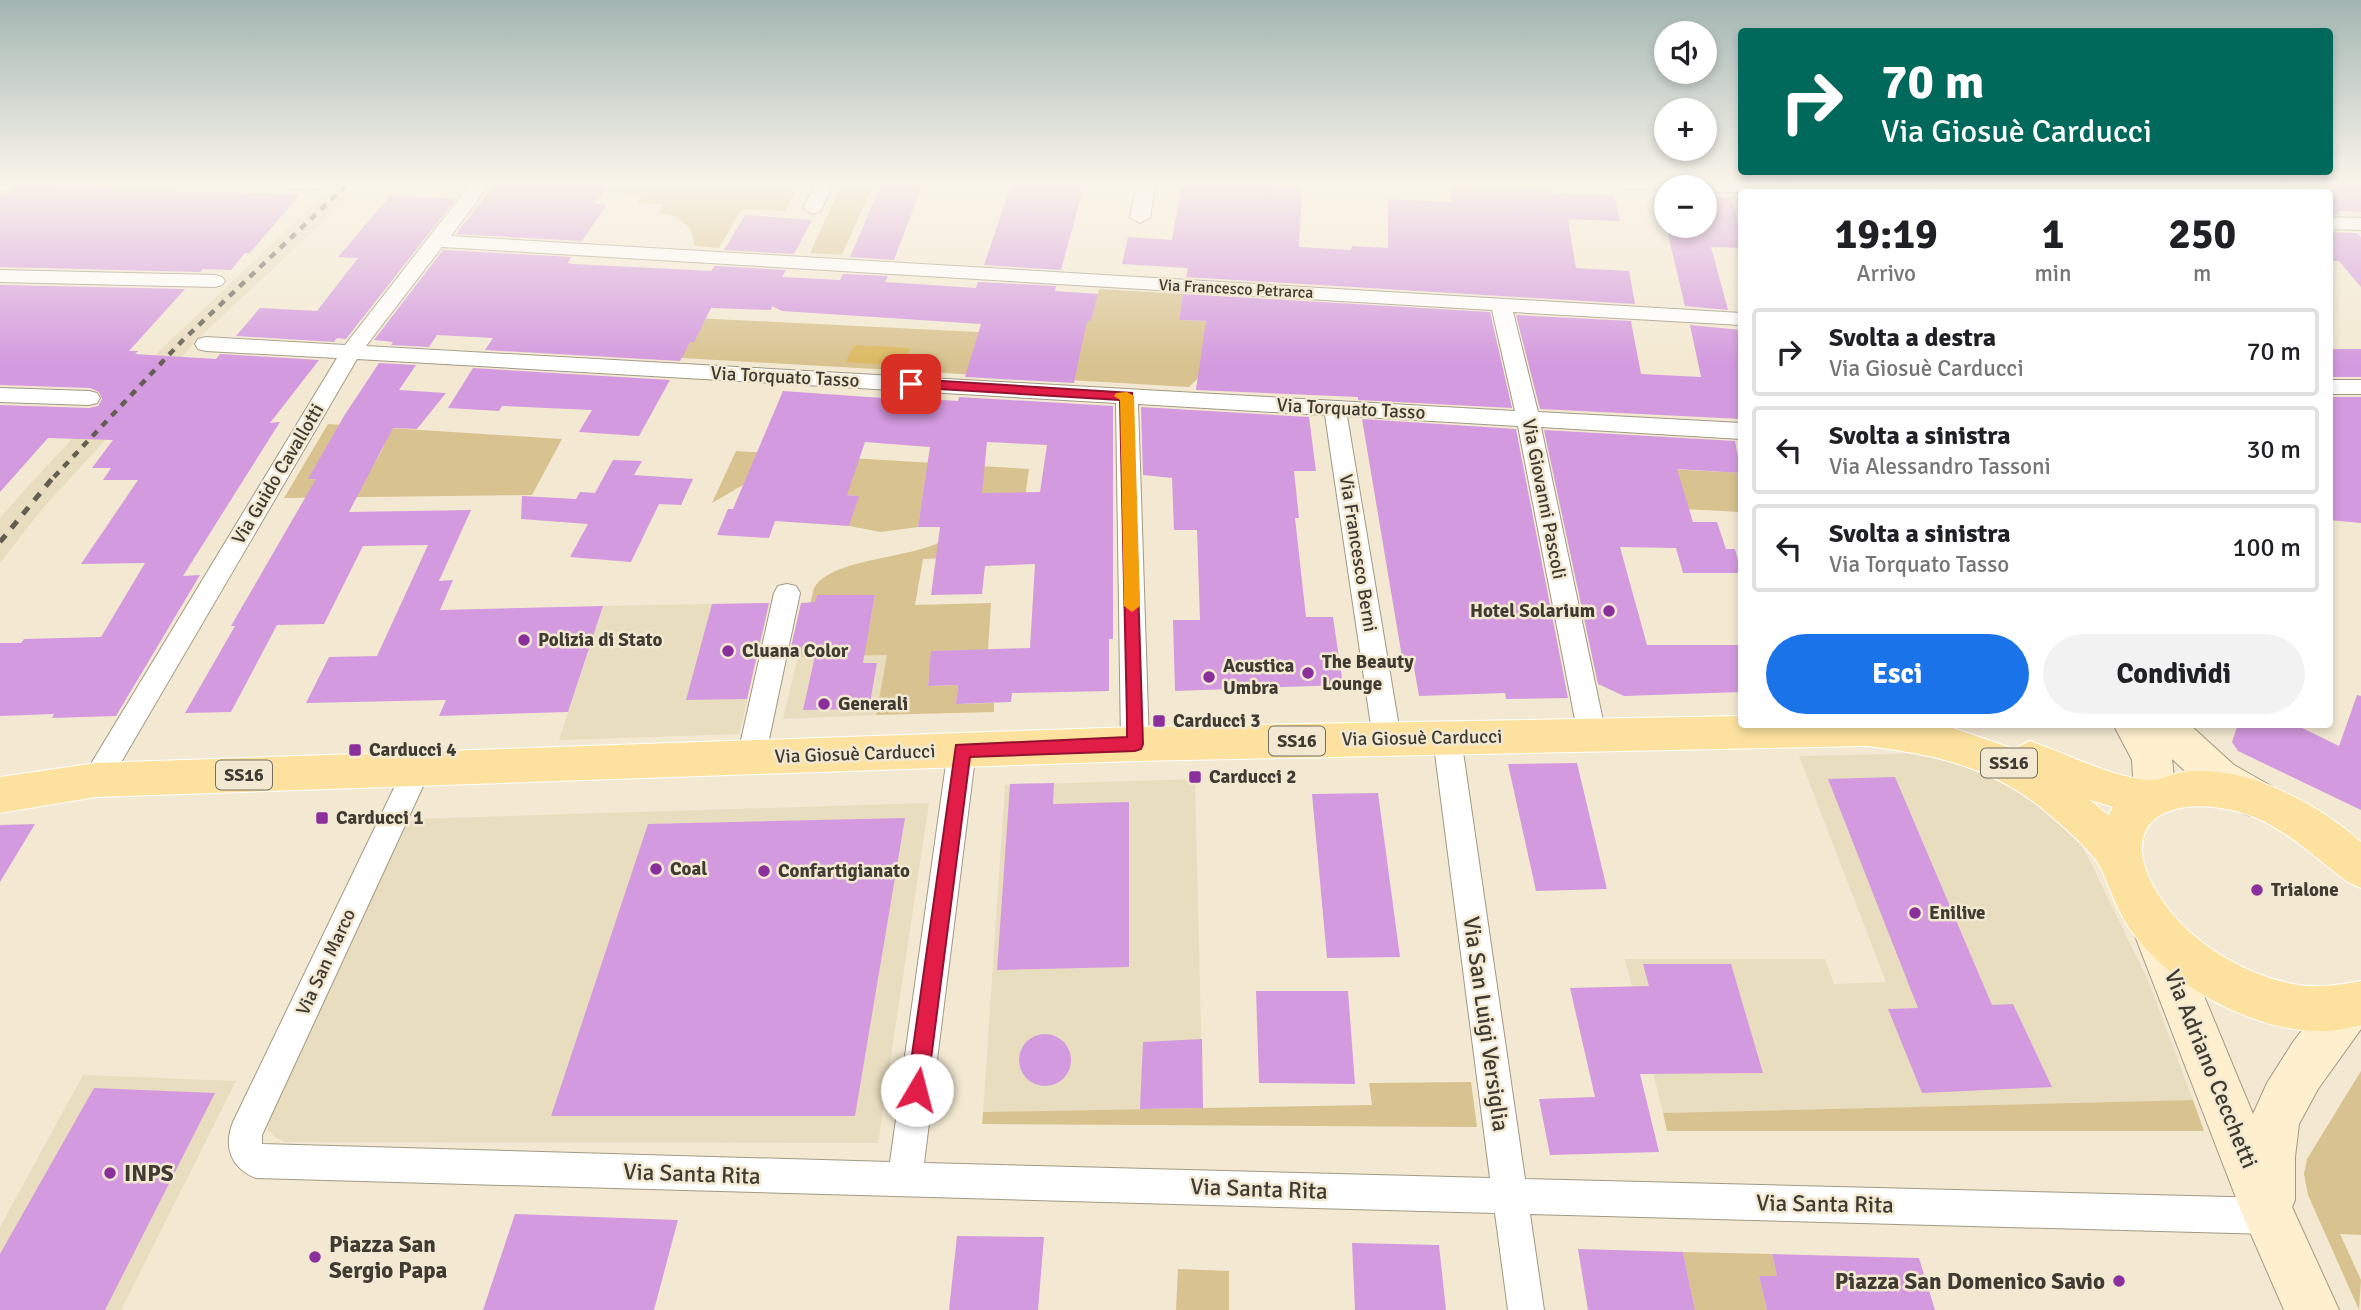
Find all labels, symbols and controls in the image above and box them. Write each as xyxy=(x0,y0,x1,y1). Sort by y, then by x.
map controls xyxy=(1654,21,1717,238)
button: sound xyxy=(1654,21,1717,84)
text: 70 m xyxy=(1881,52,1984,112)
icon: right xyxy=(1766,56,1857,147)
button: + xyxy=(1654,98,1717,161)
text: Via Giosuè Carducci xyxy=(1881,112,2152,151)
button: − xyxy=(1654,175,1717,238)
text: 19:19 xyxy=(1835,209,1938,260)
text: 1 xyxy=(2042,209,2064,260)
text: 250 xyxy=(2168,209,2236,260)
text: Arrivo xyxy=(1856,259,1916,288)
text: min xyxy=(2034,259,2072,288)
text: m xyxy=(2193,259,2211,288)
street label: Via Francesco Petrarca xyxy=(1158,275,1314,303)
text: Svolta a destra xyxy=(1829,322,1996,354)
icon: right xyxy=(1770,333,1808,371)
text: 70 m xyxy=(2246,336,2301,368)
pin xyxy=(881,354,941,414)
text: Via Giosuè Carducci xyxy=(1829,354,2024,383)
street label: Via Torquato Tasso xyxy=(710,361,860,393)
icon: arrive xyxy=(892,365,930,403)
street label: Via Torquato Tasso xyxy=(1276,393,1426,425)
street label: Via Guido Cavallotti xyxy=(227,399,329,549)
street label: Via Giovanni Pascoli xyxy=(1517,417,1571,581)
text: Svolta a sinistra xyxy=(1829,420,2011,452)
icon: left xyxy=(1770,431,1808,469)
text: 30 m xyxy=(2246,434,2301,466)
text: Via Alessandro Tassoni xyxy=(1829,452,2051,481)
street label: Via Francesco Berni xyxy=(1334,472,1382,634)
text: Svolta a sinistra xyxy=(1829,518,2011,550)
icon: left xyxy=(1770,529,1808,567)
text: 100 m xyxy=(2232,532,2301,564)
text: Via Torquato Tasso xyxy=(1829,550,2009,579)
place label: Hotel Solarium xyxy=(1470,599,1595,623)
marker: Hotel Solarium xyxy=(1601,603,1617,619)
place label: Polizia di Stato xyxy=(538,628,663,652)
marker: Polizia di Stato xyxy=(516,632,532,648)
button: Esci xyxy=(1766,634,2029,714)
button: Condividi xyxy=(2043,634,2305,714)
place label: Cluana Color xyxy=(742,639,849,663)
marker: Cluana Color xyxy=(720,643,736,659)
place label: The Beauty Lounge xyxy=(1322,650,1414,696)
place label: Acustica Umbra xyxy=(1223,654,1295,700)
marker: The Beauty Lounge xyxy=(1300,665,1316,681)
marker: Acustica Umbra xyxy=(1201,669,1217,685)
place label: Generali xyxy=(838,692,908,716)
marker: Generali xyxy=(816,696,832,712)
place label: Carducci 3 xyxy=(1173,709,1260,733)
marker: Carducci 3 xyxy=(1151,713,1167,729)
street label: Via Giosuè Carducci xyxy=(1341,725,1503,751)
road number: SS16 xyxy=(1269,726,1325,756)
place label: Carducci 4 xyxy=(369,738,456,762)
street label: Via Giosuè Carducci xyxy=(774,739,936,769)
marker: Carducci 4 xyxy=(347,742,363,758)
road number: SS16 xyxy=(1981,748,2037,778)
road number: SS16 xyxy=(216,760,272,790)
place label: Carducci 2 xyxy=(1209,765,1296,789)
marker: Carducci 2 xyxy=(1187,769,1203,785)
place label: Carducci 1 xyxy=(336,806,423,830)
marker: Carducci 1 xyxy=(314,810,330,826)
place label: Coal xyxy=(670,857,707,881)
place label: Confartigianato xyxy=(778,859,910,883)
marker: Coal xyxy=(648,861,664,877)
marker: Confartigianato xyxy=(756,863,772,879)
place label: Trialone xyxy=(2271,878,2339,902)
marker: Trialone xyxy=(2249,882,2265,898)
place label: Enilive xyxy=(1929,901,1986,925)
street label: Via San Marco xyxy=(291,905,361,1019)
marker: Enilive xyxy=(1907,905,1923,921)
street label: Via San Luigi Versiglia xyxy=(1457,915,1515,1133)
street label: Via Adriano Cecchetti xyxy=(2158,965,2264,1173)
position arrow xyxy=(880,1053,954,1127)
street label: Via Santa Rita xyxy=(623,1157,761,1191)
place label: INPS xyxy=(124,1159,174,1188)
marker: INPS xyxy=(102,1165,118,1181)
street label: Via Santa Rita xyxy=(1190,1172,1328,1206)
street label: Via Santa Rita xyxy=(1756,1188,1894,1220)
place label: Piazza San Sergio Papa xyxy=(329,1230,448,1285)
marker: Piazza San Sergio Papa xyxy=(307,1249,323,1265)
place label: Piazza San Domenico Savio xyxy=(1835,1267,2105,1296)
marker: Piazza San Domenico Savio xyxy=(2111,1273,2127,1289)

